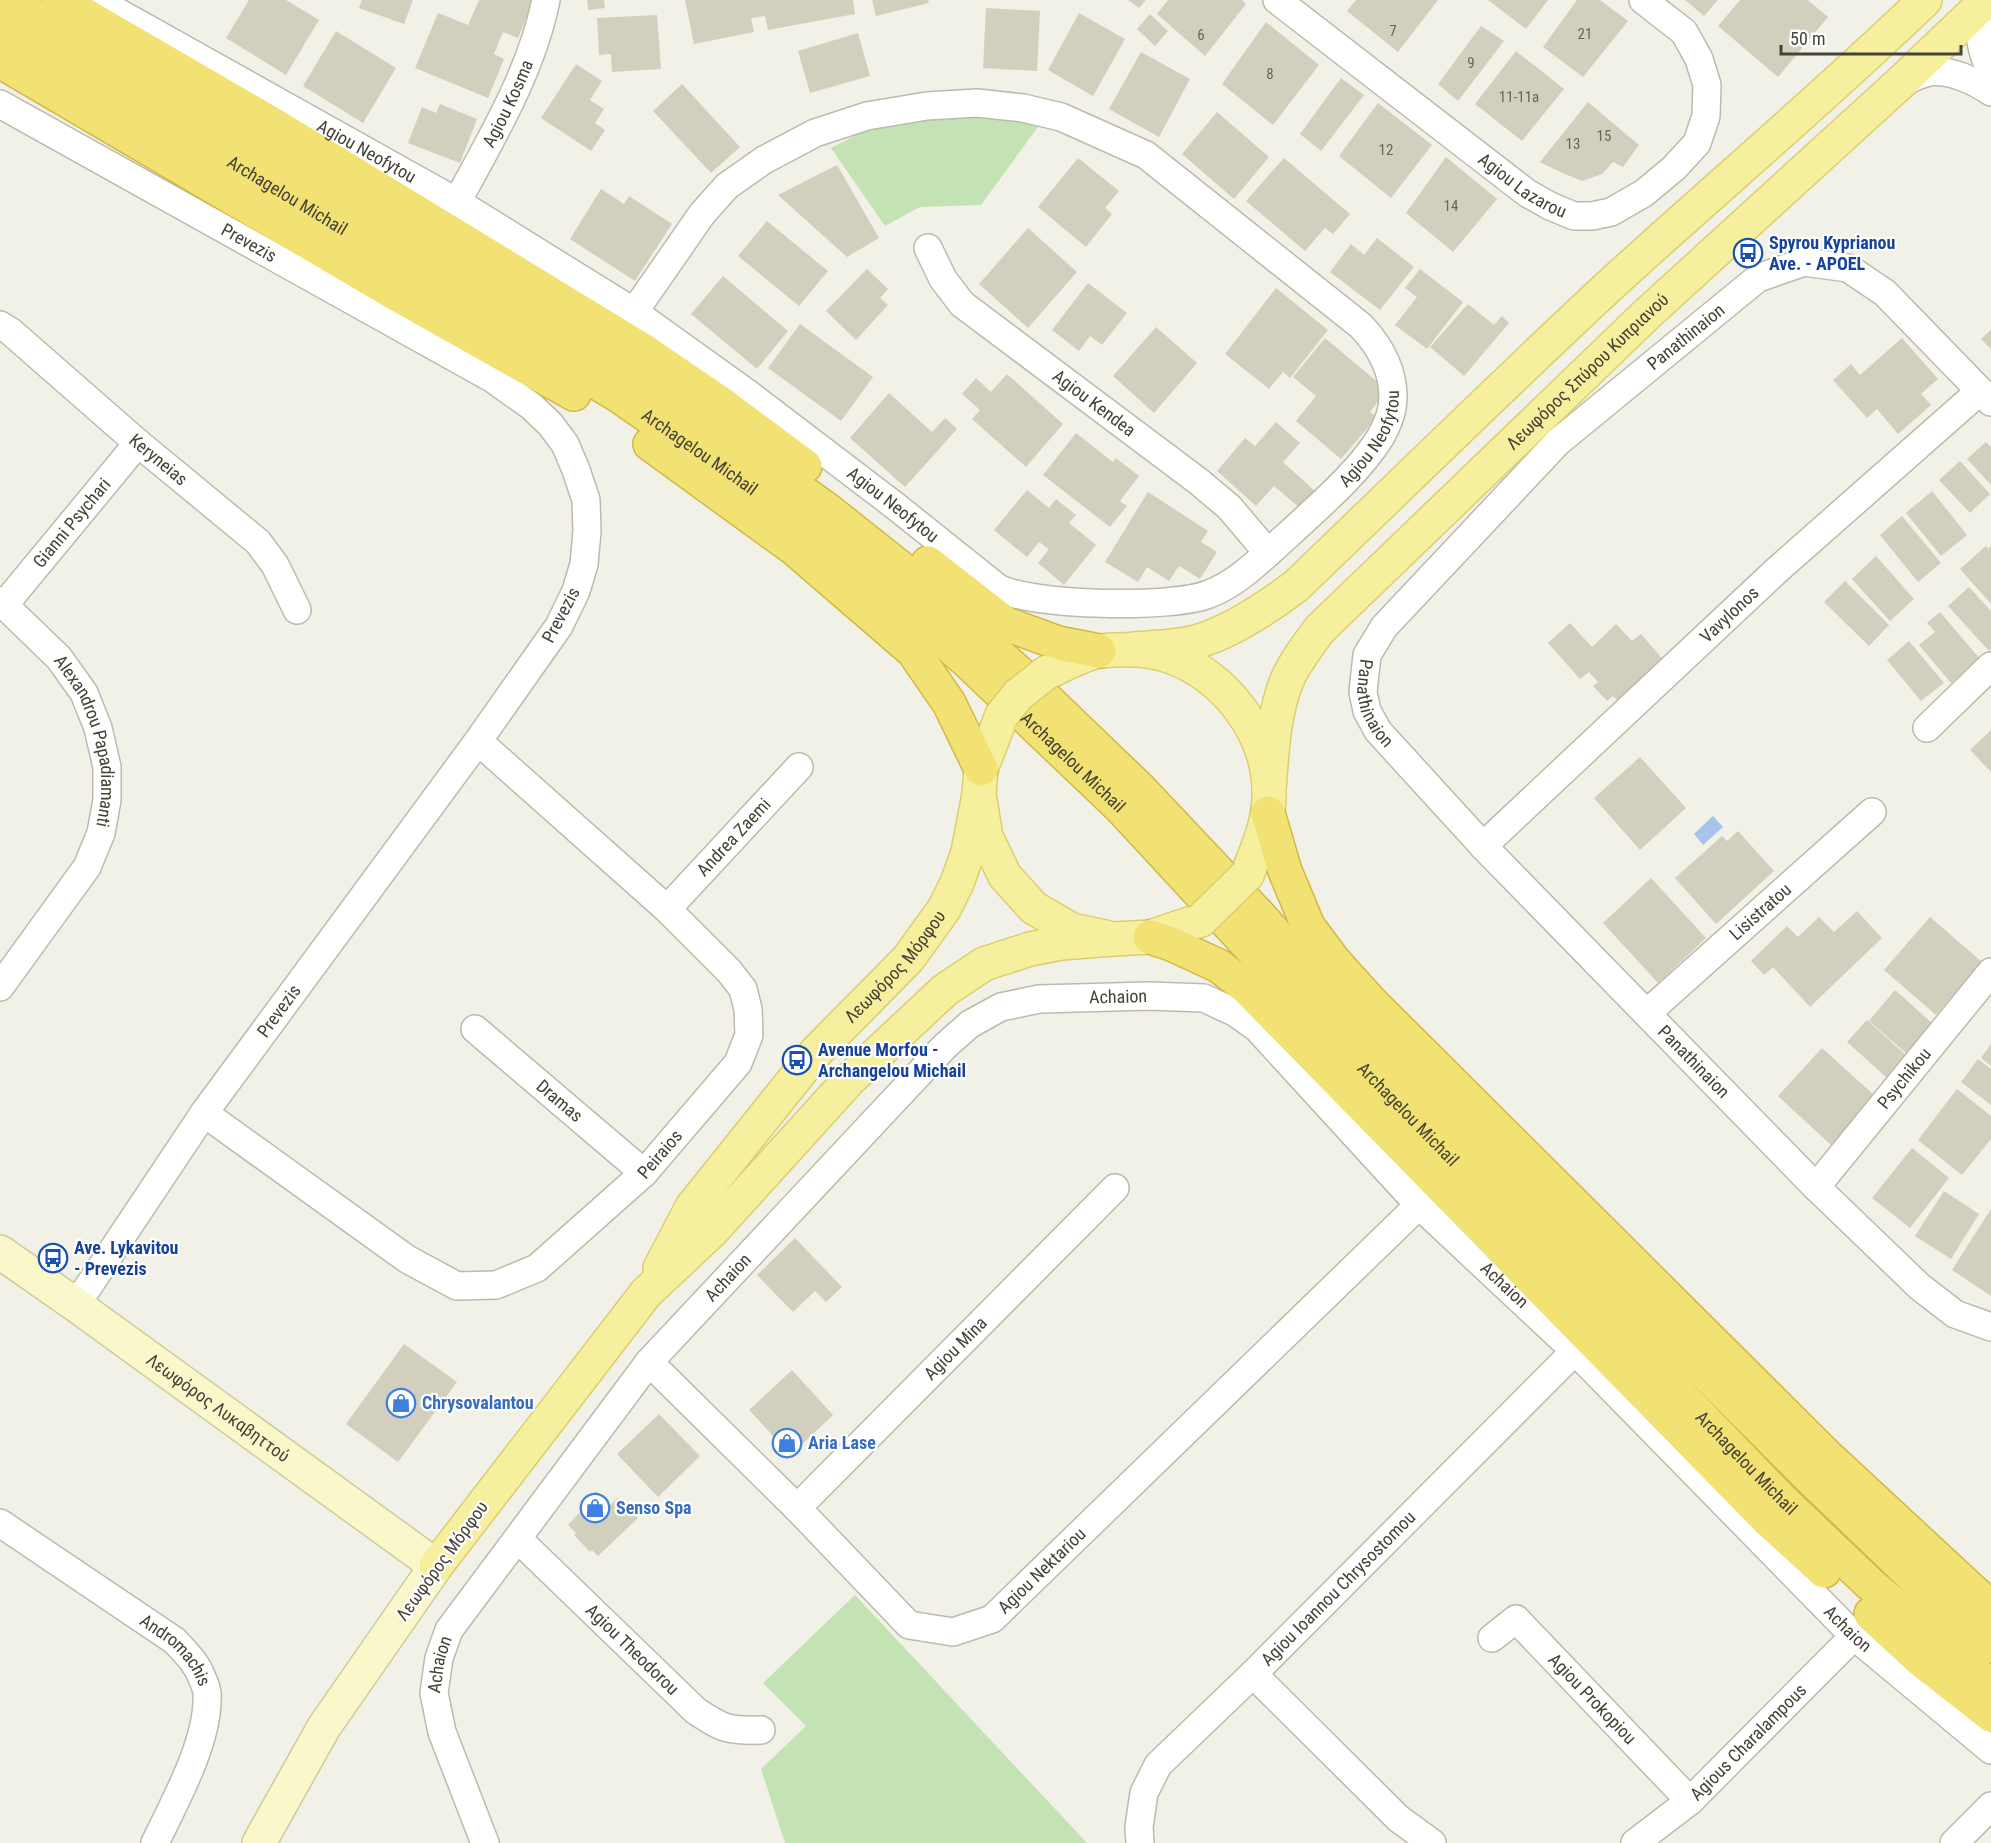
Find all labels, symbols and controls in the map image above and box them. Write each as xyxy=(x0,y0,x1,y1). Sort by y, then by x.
scale bar xyxy=(1781,18,1961,56)
house number: 7 xyxy=(1389,22,1397,40)
house number: 21 xyxy=(1578,25,1592,43)
house number: 6 xyxy=(1197,26,1205,44)
text: 50 m xyxy=(1790,28,1825,49)
house number: 9 xyxy=(1467,54,1475,72)
street label: Agiou Kosma xyxy=(478,57,537,151)
house number: 8 xyxy=(1266,65,1274,83)
house number: 11-11a xyxy=(1499,88,1539,106)
street label: Agiou Neofytou xyxy=(314,115,420,187)
house number: 15 xyxy=(1597,127,1611,145)
house number: 13 xyxy=(1566,135,1580,153)
house number: 12 xyxy=(1379,141,1393,159)
street label: Agiou Lazarou xyxy=(1474,148,1570,222)
street label: Archagelou Michail xyxy=(224,151,351,239)
house number: 14 xyxy=(1444,197,1458,215)
street label: Prevezis xyxy=(218,219,280,266)
place label: Spyrou Kyprianou Ave. - APOEL xyxy=(1769,232,1895,274)
bus stop icon: Spyrou Kyprianou Ave. - APOEL xyxy=(1732,237,1764,269)
street label: Λεωφόρος Σπύρου Κυπριανού xyxy=(1502,289,1673,454)
street label: Panathinaion xyxy=(1643,299,1729,374)
street label: Agiou Kendea xyxy=(1049,365,1140,441)
street label: Agiou Neofytou xyxy=(1334,390,1403,491)
street label: Archagelou Michail xyxy=(638,404,762,499)
street label: Keryneias xyxy=(125,429,192,489)
street label: Agiou Neofytou xyxy=(843,462,943,547)
street label: Gianni Psychari xyxy=(28,474,115,572)
street label: Vavylonos xyxy=(1695,582,1763,647)
street label: Prevezis xyxy=(537,583,584,646)
street label: Alexandrou Papadiamanti xyxy=(50,651,118,829)
street label: Panathinaion xyxy=(1353,658,1398,751)
street label: Archagelou Michail xyxy=(1017,707,1130,817)
street label: Andrea Zaemi xyxy=(692,794,775,880)
street label: Lisistratou xyxy=(1725,878,1795,944)
street label: Λεωφόρος Μόρφου xyxy=(840,906,950,1027)
street label: Prevezis xyxy=(252,980,305,1041)
street label: Achaion xyxy=(1089,985,1147,1008)
street label: Panathinaion xyxy=(1654,1021,1734,1102)
place label: Avenue Morfou - Archangelou Michail xyxy=(818,1039,966,1081)
street label: Psychikou xyxy=(1873,1043,1935,1113)
bus stop icon: Avenue Morfou - Archangelou Michail xyxy=(781,1044,813,1076)
street label: Archagelou Michail xyxy=(1353,1058,1463,1170)
street label: Dramas xyxy=(532,1075,587,1126)
street label: Peiraios xyxy=(633,1125,686,1183)
place label: Ave. Lykavitou - Prevezis xyxy=(74,1237,178,1279)
bus stop icon: Ave. Lykavitou - Prevezis xyxy=(37,1242,69,1274)
street label: Achaion xyxy=(700,1249,755,1306)
street label: Achaion xyxy=(1476,1257,1533,1312)
street label: Agiou Mina xyxy=(919,1312,991,1384)
street label: Λεωφόρος Λυκαβηττού xyxy=(143,1349,294,1466)
shop icon: Chrysovalantou xyxy=(385,1387,417,1419)
place label: Chrysovalantou xyxy=(422,1392,534,1413)
street label: Archagelou Michail xyxy=(1692,1406,1802,1519)
shop icon: Aria Lase xyxy=(771,1427,803,1459)
place label: Aria Lase xyxy=(808,1432,876,1453)
shop icon: Senso Spa xyxy=(579,1492,611,1524)
street label: Λεωφόρος Μόρφου xyxy=(391,1497,492,1625)
place label: Senso Spa xyxy=(616,1497,692,1518)
street label: Agiou Ioannou Chrysostomou xyxy=(1256,1506,1419,1670)
street label: Agiou Nektariou xyxy=(993,1523,1090,1618)
street label: Agiou Theodorou xyxy=(582,1599,684,1699)
street label: Achaion xyxy=(1820,1601,1876,1656)
street label: Andromachis xyxy=(136,1609,215,1689)
street label: Achaion xyxy=(423,1633,456,1694)
street label: Agiou Prokopiou xyxy=(1544,1649,1641,1748)
street label: Agious Charalampous xyxy=(1686,1679,1810,1805)

